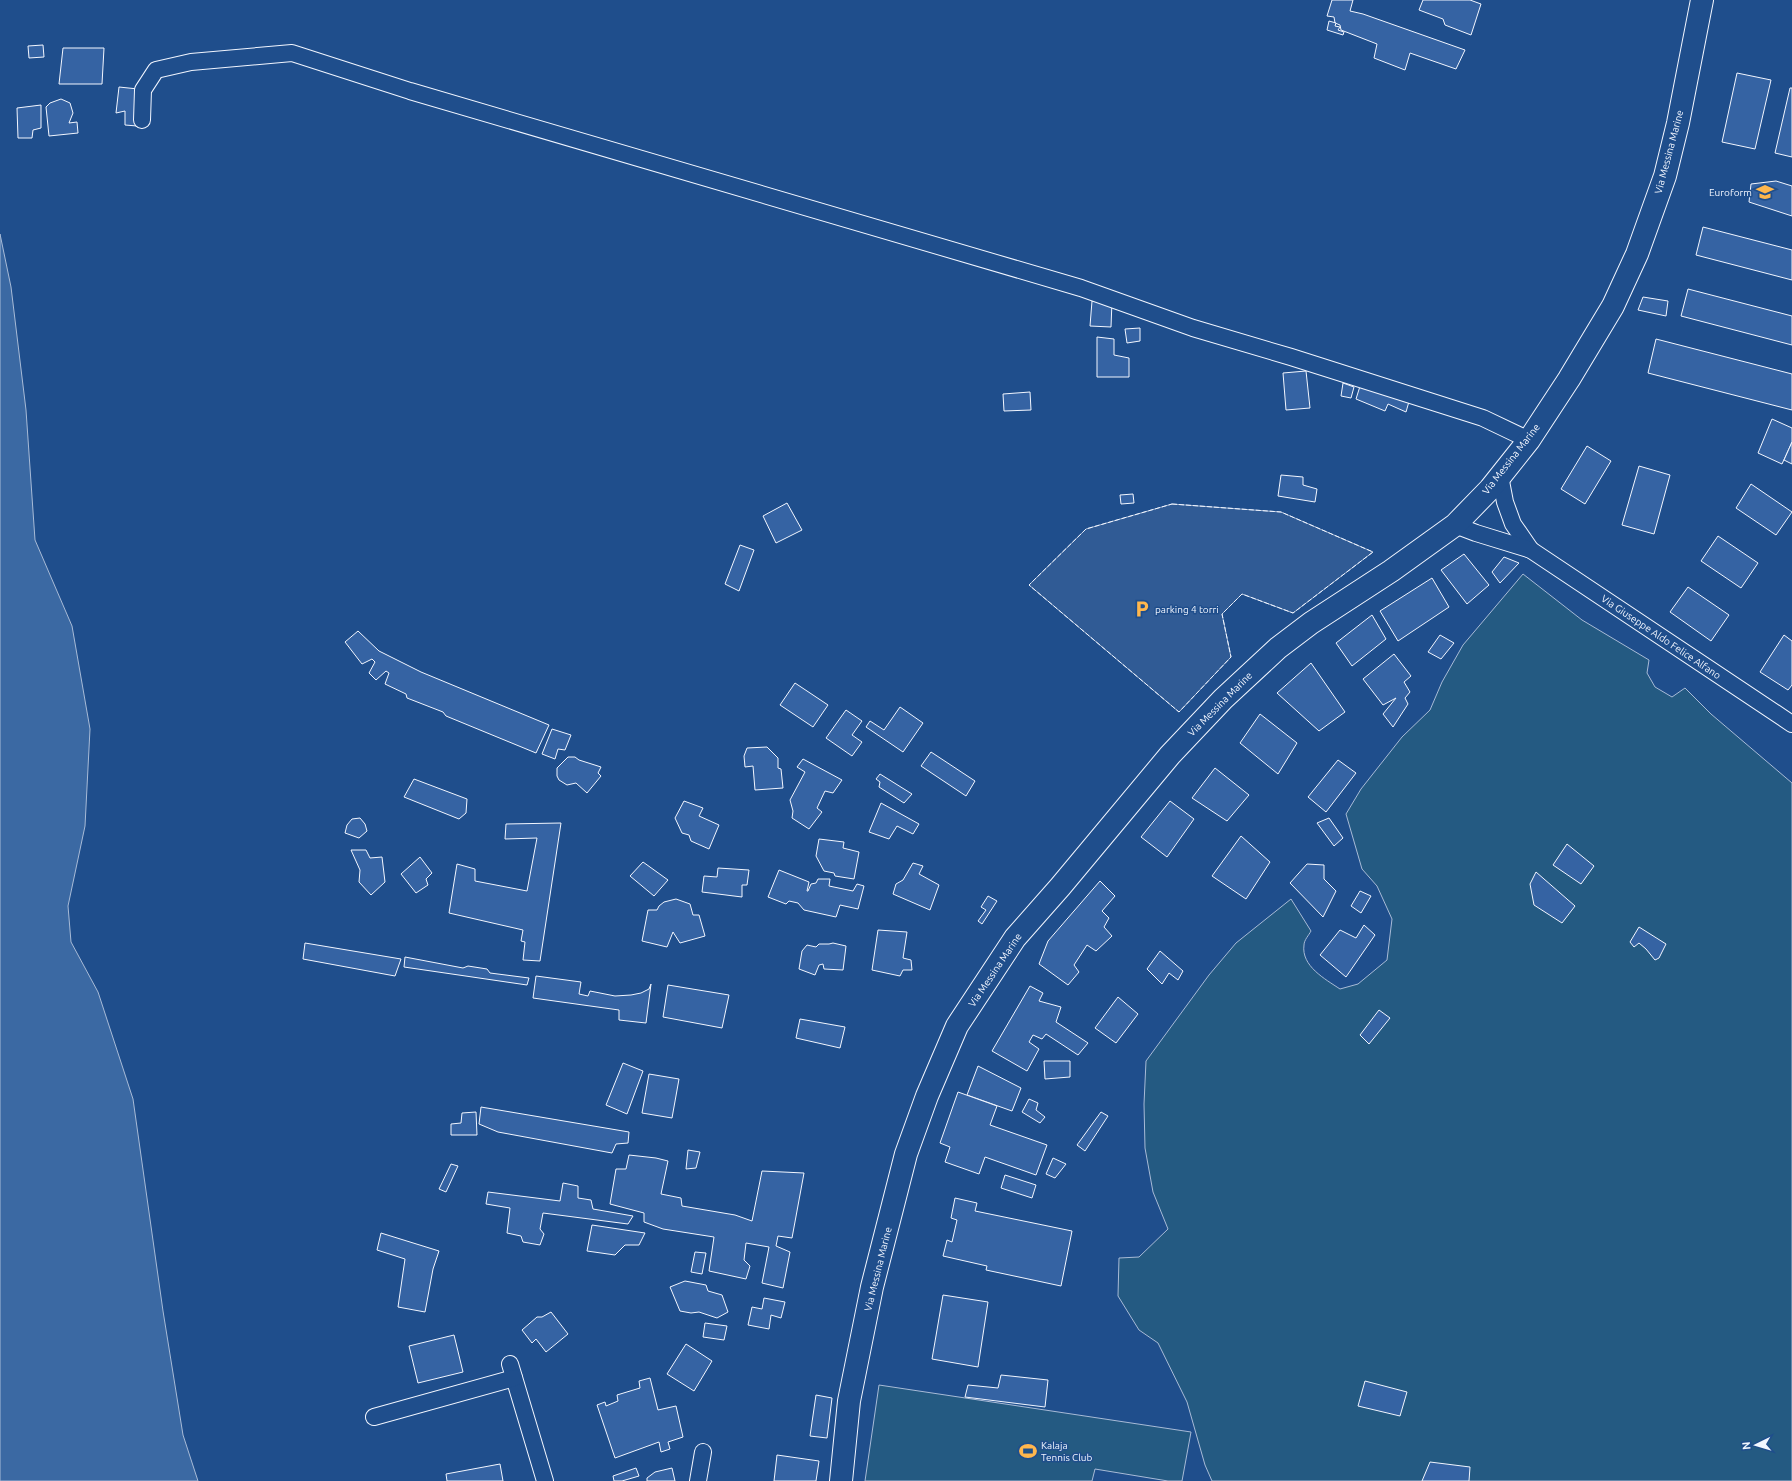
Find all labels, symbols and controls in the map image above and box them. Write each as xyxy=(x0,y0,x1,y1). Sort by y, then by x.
street label: Via Messina Marine xyxy=(1653,109,1685,195)
school or university icon: Euroform xyxy=(1755,182,1775,202)
place label: Euroform xyxy=(1709,187,1752,198)
street label: Via Messina Marine xyxy=(1480,422,1542,496)
street label: Via Giuseppe Aldo Felice Alfano xyxy=(1599,593,1723,681)
parking icon: parking 4 torri xyxy=(1132,599,1152,619)
place label: parking 4 torri xyxy=(1155,604,1219,615)
street label: Via Messina Marine xyxy=(1186,670,1254,738)
street label: Via Messina Marine xyxy=(966,931,1024,1009)
street label: Via Messina Marine xyxy=(862,1226,894,1312)
north arrow xyxy=(1736,1425,1776,1465)
place label: Kalaja Tennis Club xyxy=(1041,1440,1093,1463)
sports icon: Kalaja Tennis Club xyxy=(1018,1441,1038,1461)
text: N xyxy=(1740,1441,1752,1450)

